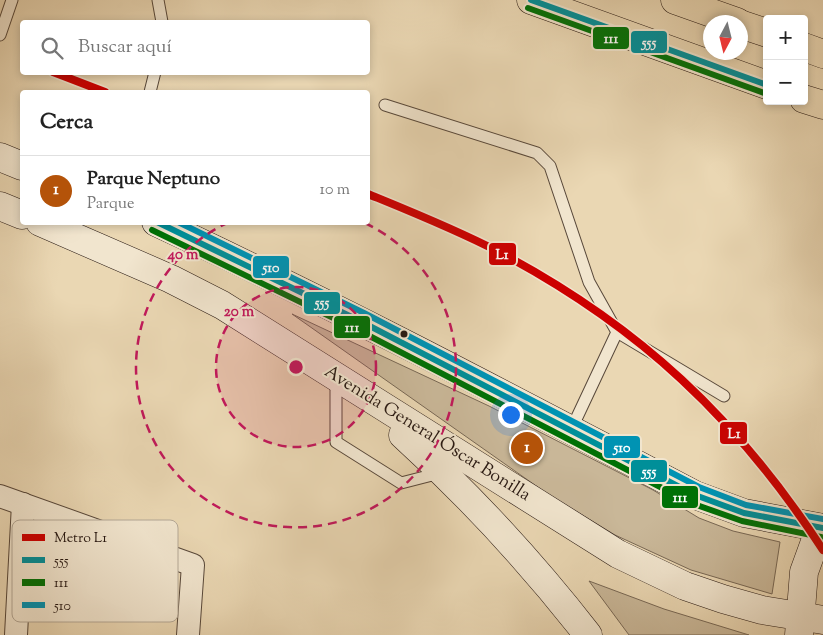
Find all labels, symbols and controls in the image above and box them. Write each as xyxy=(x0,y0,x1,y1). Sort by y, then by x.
north arrow xyxy=(703,15,748,60)
map controls xyxy=(763,15,808,105)
button: + xyxy=(763,15,808,60)
search box xyxy=(20,20,370,75)
line badge: 111 xyxy=(592,26,630,50)
text: 111 xyxy=(604,30,618,50)
line badge: 555 xyxy=(630,30,668,54)
icon: search xyxy=(38,34,66,62)
text: Buscar aquí xyxy=(78,34,172,61)
text: 555 xyxy=(641,34,657,54)
button: − xyxy=(763,60,808,105)
text: Cerca xyxy=(40,108,93,138)
text: Parque Neptuno xyxy=(87,166,220,193)
text: 1 xyxy=(53,179,59,202)
text: 10 m xyxy=(320,179,350,202)
text: Parque xyxy=(87,193,134,216)
line badge: L1 xyxy=(488,242,517,266)
text: 40 m xyxy=(167,245,199,266)
text: L1 xyxy=(495,246,509,266)
line badge: 510 xyxy=(252,255,290,279)
text: 510 xyxy=(262,259,280,279)
line badge: 555 xyxy=(303,291,341,315)
text: 555 xyxy=(314,294,330,314)
text: 20 m xyxy=(224,302,255,323)
line badge: 111 xyxy=(333,315,371,339)
text: 111 xyxy=(345,319,359,339)
unlabelled marker xyxy=(399,329,409,339)
centre of rings xyxy=(287,358,305,376)
street label: Avenida General Óscar Bonilla xyxy=(319,359,536,508)
your location xyxy=(498,402,524,428)
line badge: L1 xyxy=(719,421,748,445)
text: L1 xyxy=(727,425,741,445)
pin: 1 xyxy=(511,429,543,467)
line badge: 510 xyxy=(603,435,641,459)
text: 510 xyxy=(613,439,631,459)
line badge: 555 xyxy=(630,459,668,483)
text: 555 xyxy=(641,463,657,483)
line badge: 111 xyxy=(661,485,699,509)
text: 111 xyxy=(673,489,687,509)
legend xyxy=(12,520,178,622)
text: Metro L1 xyxy=(54,529,107,549)
text: 555 xyxy=(53,552,69,572)
text: 111 xyxy=(54,574,69,594)
text: 510 xyxy=(53,597,71,617)

